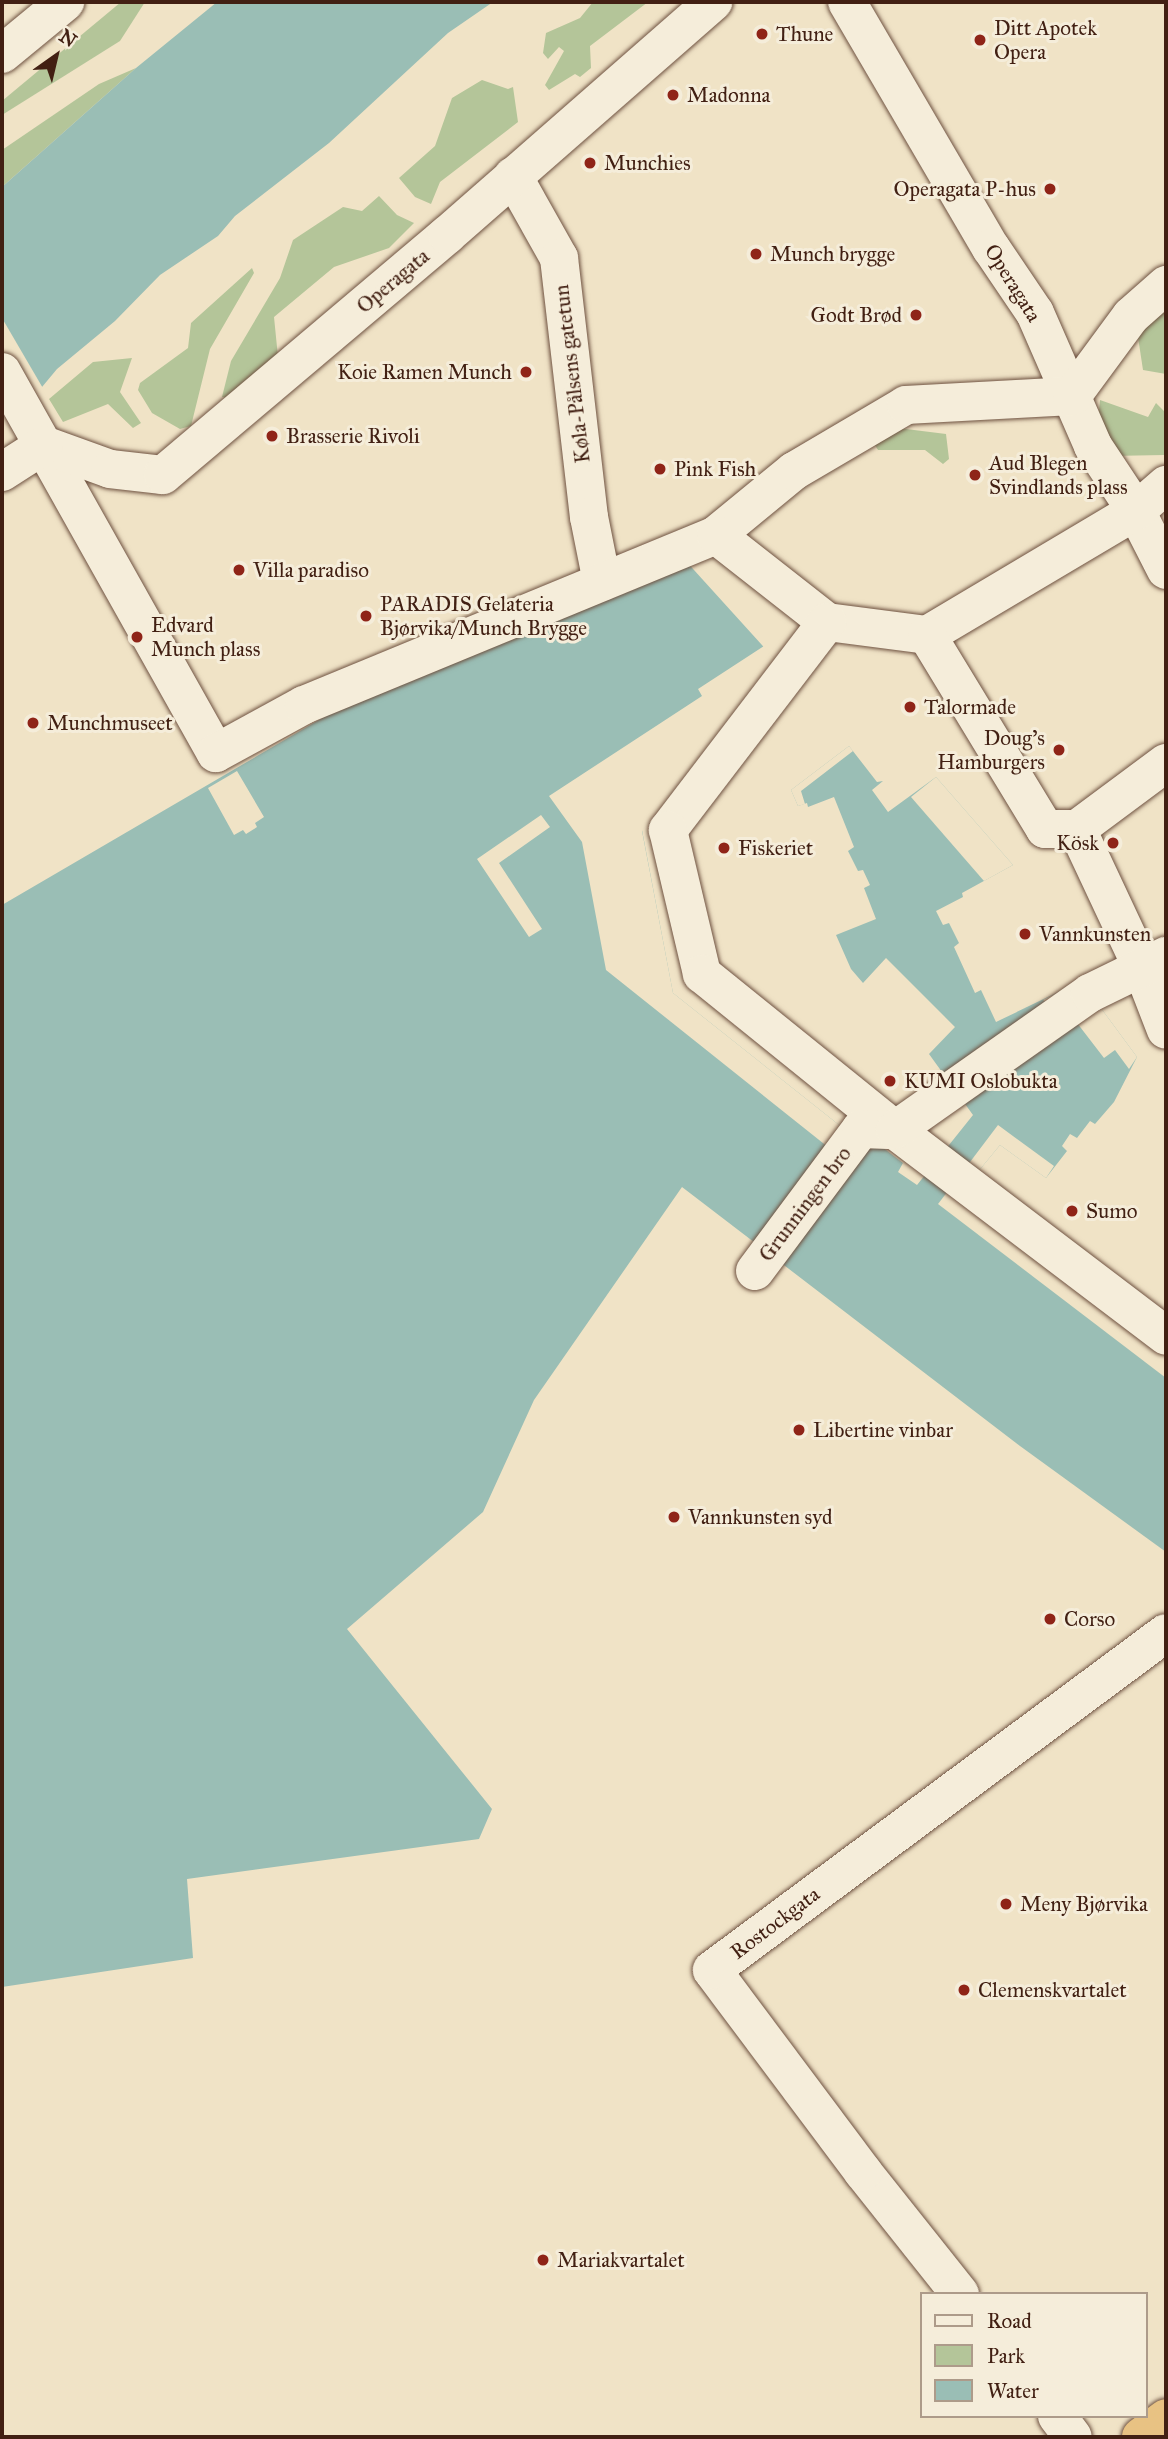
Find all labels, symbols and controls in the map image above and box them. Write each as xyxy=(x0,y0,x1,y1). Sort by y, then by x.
place label: Ditt Apotek Opera xyxy=(994,15,1097,65)
north arrow xyxy=(21,21,91,91)
place label: Thune xyxy=(776,21,833,47)
text: N xyxy=(55,24,81,52)
marker: Thune xyxy=(754,26,770,42)
marker: Ditt Apotek Opera xyxy=(972,32,988,48)
place label: Madonna xyxy=(687,82,770,108)
marker: Madonna xyxy=(665,87,681,103)
place label: Munchies xyxy=(604,150,691,176)
marker: Munchies xyxy=(582,155,598,171)
place label: Operagata P-hus xyxy=(893,176,1036,202)
marker: Operagata P-hus xyxy=(1042,181,1058,197)
street label: Operagata xyxy=(979,239,1047,327)
place label: Munch brygge xyxy=(770,241,895,267)
street label: Operagata xyxy=(352,243,434,319)
marker: Munch brygge xyxy=(748,246,764,262)
street label: Køla-Pålsens gatetun xyxy=(549,283,595,465)
place label: Godt Brød xyxy=(811,302,902,328)
marker: Godt Brød xyxy=(908,307,924,323)
place label: Koie Ramen Munch xyxy=(337,359,512,385)
marker: Koie Ramen Munch xyxy=(518,364,534,380)
place label: Brasserie Rivoli xyxy=(286,423,420,449)
marker: Brasserie Rivoli xyxy=(264,428,280,444)
place label: Aud Blegen Svindlands plass xyxy=(989,450,1128,500)
place label: Pink Fish xyxy=(674,456,756,482)
marker: Pink Fish xyxy=(652,461,668,477)
marker: Aud Blegen Svindlands plass xyxy=(967,467,983,483)
place label: Villa paradiso xyxy=(253,557,369,583)
marker: Villa paradiso xyxy=(231,562,247,578)
place label: PARADIS Gelateria Bjørvika/Munch Brygge xyxy=(380,591,587,641)
marker: PARADIS Gelateria Bjørvika/Munch Brygge xyxy=(358,608,374,624)
place label: Edvard Munch plass xyxy=(151,612,260,662)
marker: Edvard Munch plass xyxy=(129,629,145,645)
place label: Talormade xyxy=(924,694,1016,720)
marker: Talormade xyxy=(902,699,918,715)
place label: Munchmuseet xyxy=(47,710,173,736)
marker: Munchmuseet xyxy=(25,715,41,731)
place label: Doug's Hamburgers xyxy=(937,725,1045,775)
marker: Doug's Hamburgers xyxy=(1051,742,1067,758)
place label: Kösk xyxy=(1056,830,1099,856)
place label: Fiskeriet xyxy=(738,835,813,861)
marker: Kösk xyxy=(1105,835,1121,851)
marker: Fiskeriet xyxy=(716,840,732,856)
place label: Vannkunsten xyxy=(1039,921,1151,947)
marker: Vannkunsten xyxy=(1017,926,1033,942)
place label: KUMI Oslobukta xyxy=(904,1068,1058,1094)
marker: KUMI Oslobukta xyxy=(882,1073,898,1089)
street label: Grunningen bro xyxy=(754,1142,856,1266)
place label: Sumo xyxy=(1086,1198,1138,1224)
marker: Sumo xyxy=(1064,1203,1080,1219)
place label: Libertine vinbar xyxy=(813,1417,953,1443)
marker: Libertine vinbar xyxy=(791,1422,807,1438)
place label: Vannkunsten syd xyxy=(688,1504,832,1530)
marker: Vannkunsten syd xyxy=(666,1509,682,1525)
place label: Corso xyxy=(1064,1606,1115,1632)
marker: Corso xyxy=(1042,1611,1058,1627)
street label: Rostockgata xyxy=(726,1881,824,1965)
place label: Meny Bjørvika xyxy=(1020,1891,1148,1917)
marker: Meny Bjørvika xyxy=(998,1896,1014,1912)
place label: Clemenskvartalet xyxy=(978,1977,1127,2003)
marker: Clemenskvartalet xyxy=(956,1982,972,1998)
place label: Mariakvartalet xyxy=(557,2247,685,2273)
marker: Mariakvartalet xyxy=(535,2252,551,2268)
legend xyxy=(920,2292,1147,2418)
text: Road xyxy=(987,2308,1032,2334)
text: Park xyxy=(987,2343,1025,2369)
text: Water xyxy=(987,2378,1039,2404)

